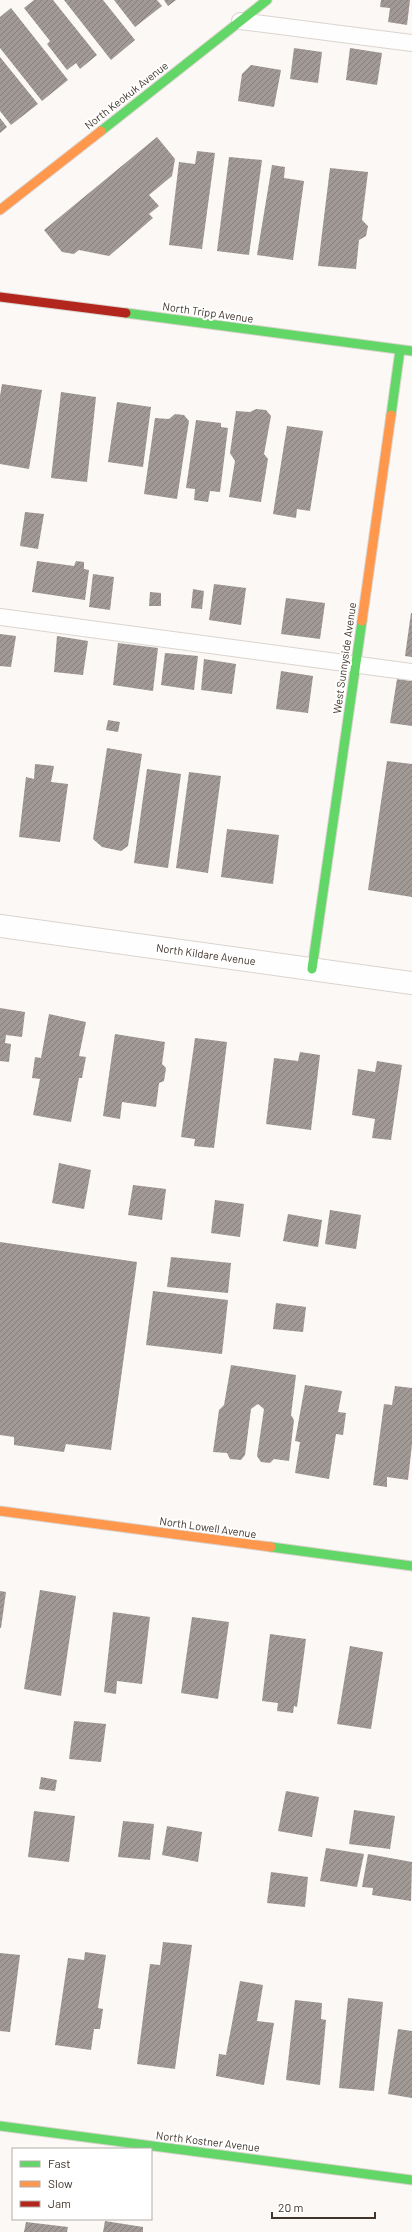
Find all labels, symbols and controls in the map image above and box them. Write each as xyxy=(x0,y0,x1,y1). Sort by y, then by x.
street label: North Keokuk Avenue xyxy=(82,58,170,132)
street label: North Tripp Avenue xyxy=(162,299,254,325)
street label: West Sunnyside Avenue xyxy=(330,601,358,715)
street label: North Kildare Avenue xyxy=(155,941,257,967)
street label: North Lowell Avenue xyxy=(159,1514,257,1540)
street label: North Kostner Avenue xyxy=(155,2128,261,2154)
legend xyxy=(12,2148,152,2220)
text: Fast xyxy=(48,2156,71,2170)
text: Slow xyxy=(48,2176,73,2190)
scale bar xyxy=(272,2194,375,2220)
text: Jam xyxy=(48,2196,71,2210)
text: 20 m xyxy=(278,2200,304,2214)

